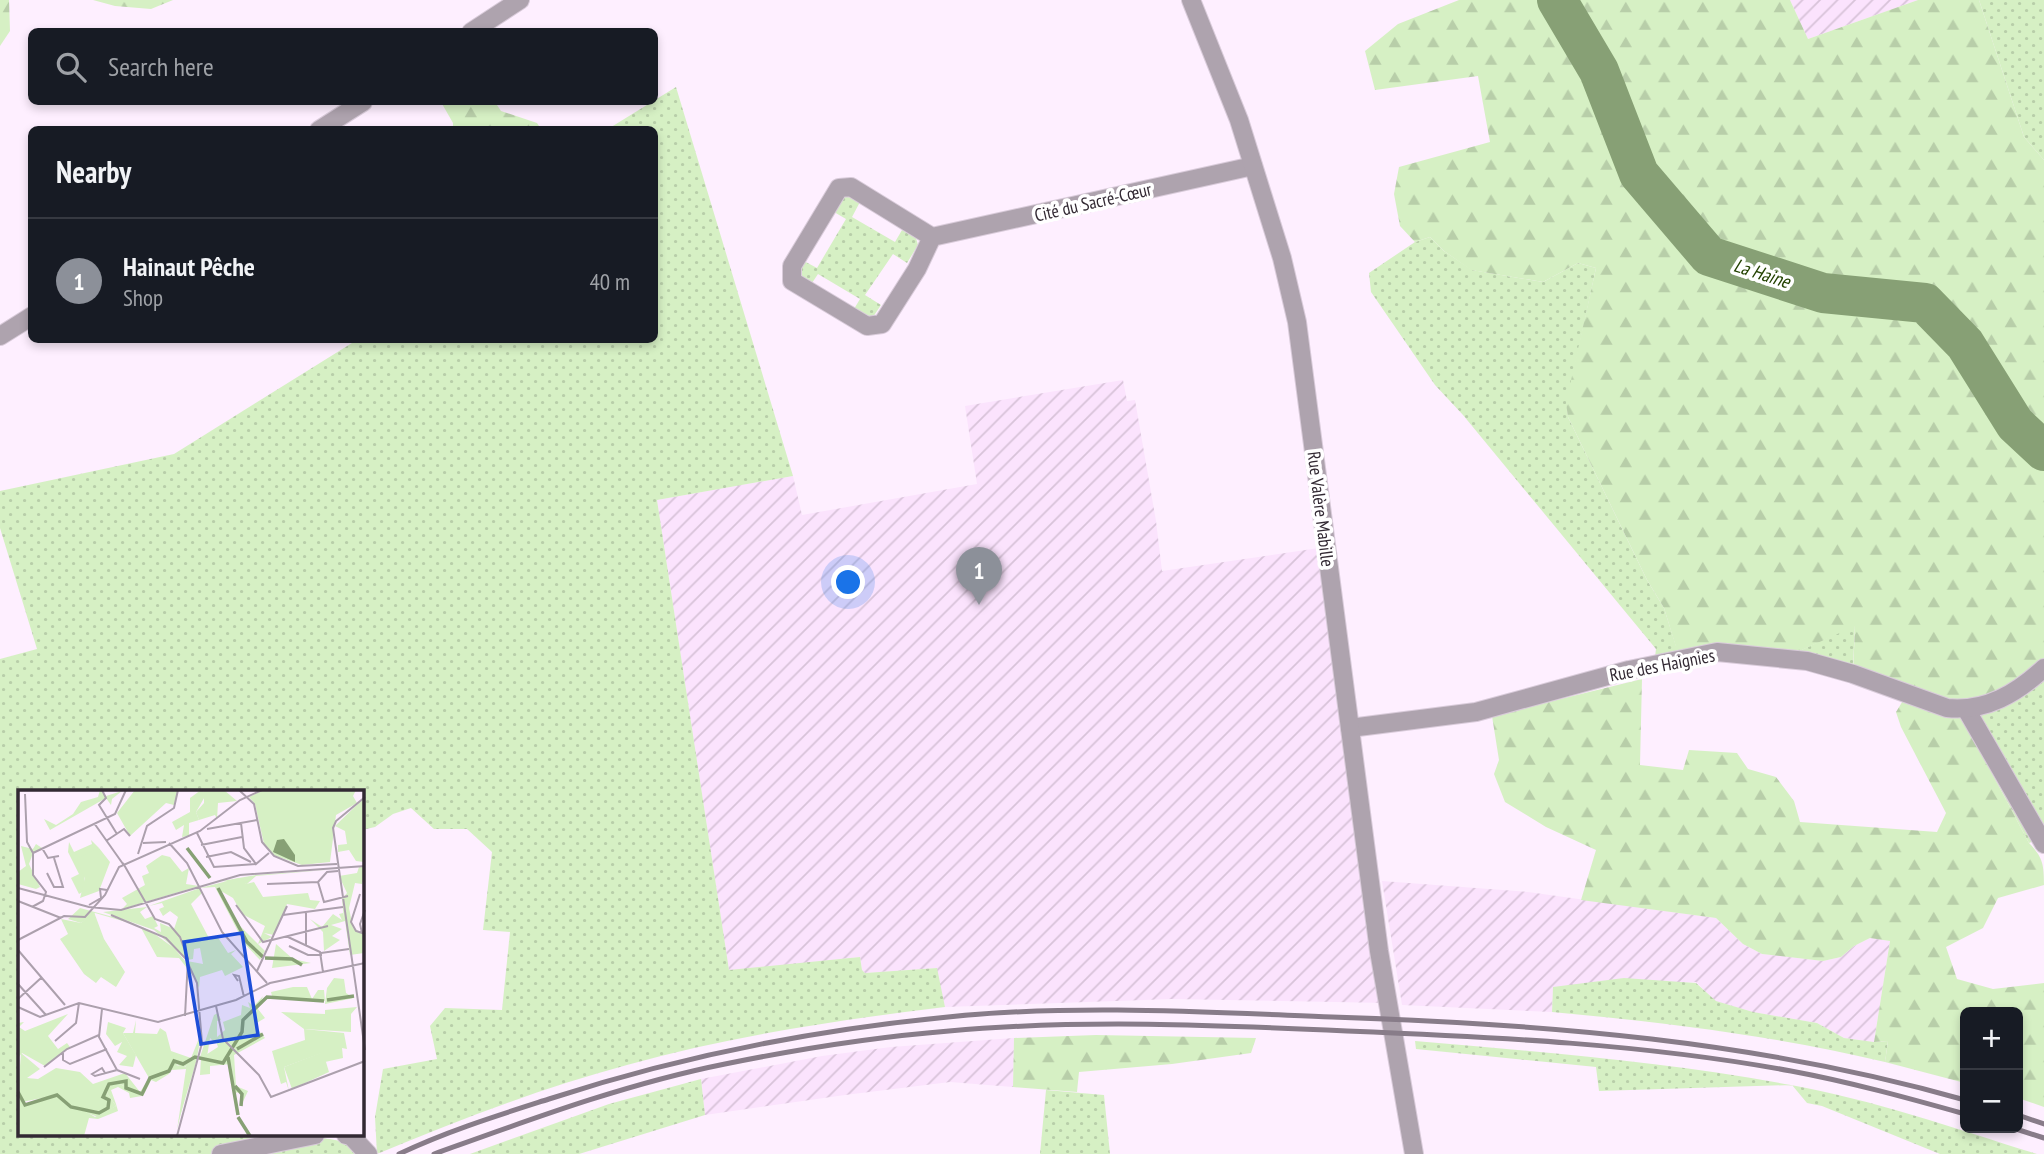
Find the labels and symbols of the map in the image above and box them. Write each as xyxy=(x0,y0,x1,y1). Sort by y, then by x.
street label: Cité du Sacré-Cœur xyxy=(1032,177,1154,227)
water label: La Haine xyxy=(1731,253,1794,294)
street label: Rue Valère Mabille xyxy=(1303,450,1339,568)
pin: 1 xyxy=(956,547,1002,605)
your location xyxy=(831,565,865,599)
street label: Rue des Haignies xyxy=(1607,644,1717,686)
inset map xyxy=(18,790,364,1136)

